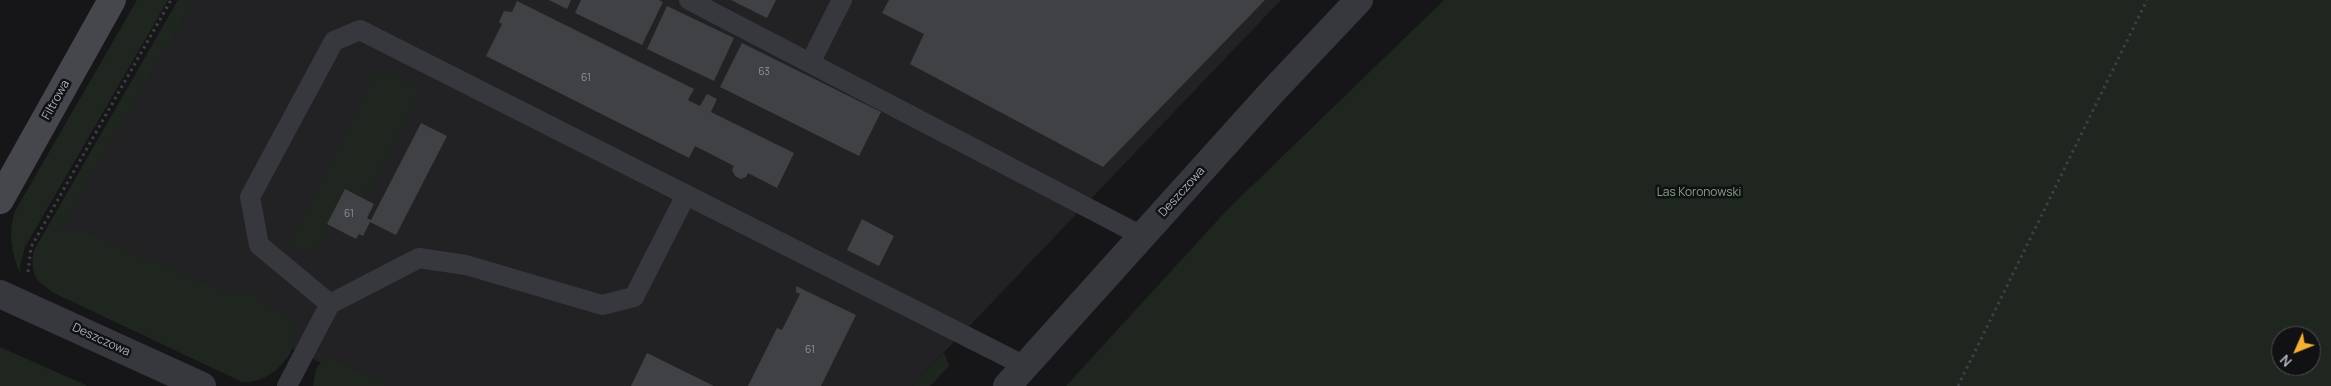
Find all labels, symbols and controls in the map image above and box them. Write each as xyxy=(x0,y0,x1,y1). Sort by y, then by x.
house number: 63 xyxy=(758,66,770,78)
house number: 61 xyxy=(581,72,591,84)
street label: Filtrowa xyxy=(39,78,73,122)
street label: Deszczowa xyxy=(1156,164,1208,220)
park label: Las Koronowski xyxy=(1657,186,1741,200)
house number: 61 xyxy=(344,208,354,220)
street label: Deszczowa xyxy=(70,320,132,360)
north arrow xyxy=(2271,326,2321,376)
house number: 61 xyxy=(805,344,815,356)
text: N xyxy=(2275,351,2296,371)

